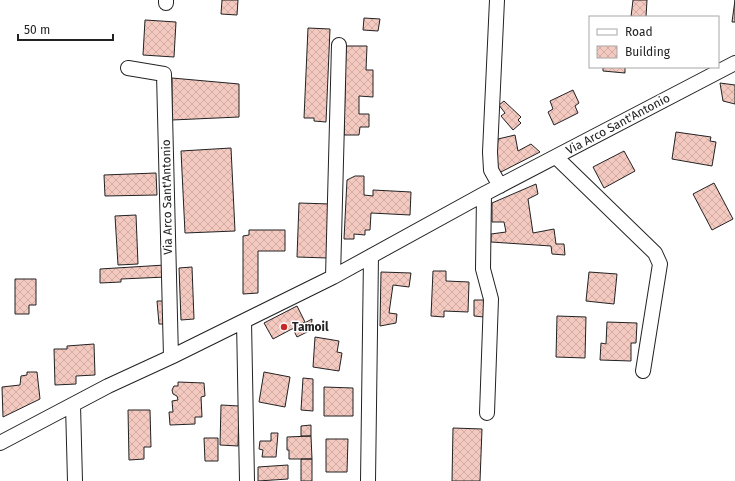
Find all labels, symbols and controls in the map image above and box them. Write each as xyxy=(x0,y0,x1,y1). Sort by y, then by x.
scale bar xyxy=(18,16,113,42)
legend xyxy=(589,16,719,68)
text: 50 m xyxy=(24,23,50,37)
text: Road xyxy=(625,25,653,39)
text: Building xyxy=(625,45,671,59)
street label: Via Arco Sant'Antonio xyxy=(564,91,672,157)
street label: Via Arco Sant'Antonio xyxy=(159,139,175,255)
place label: Tamoil xyxy=(292,320,329,334)
marker: Tamoil xyxy=(279,322,289,332)

